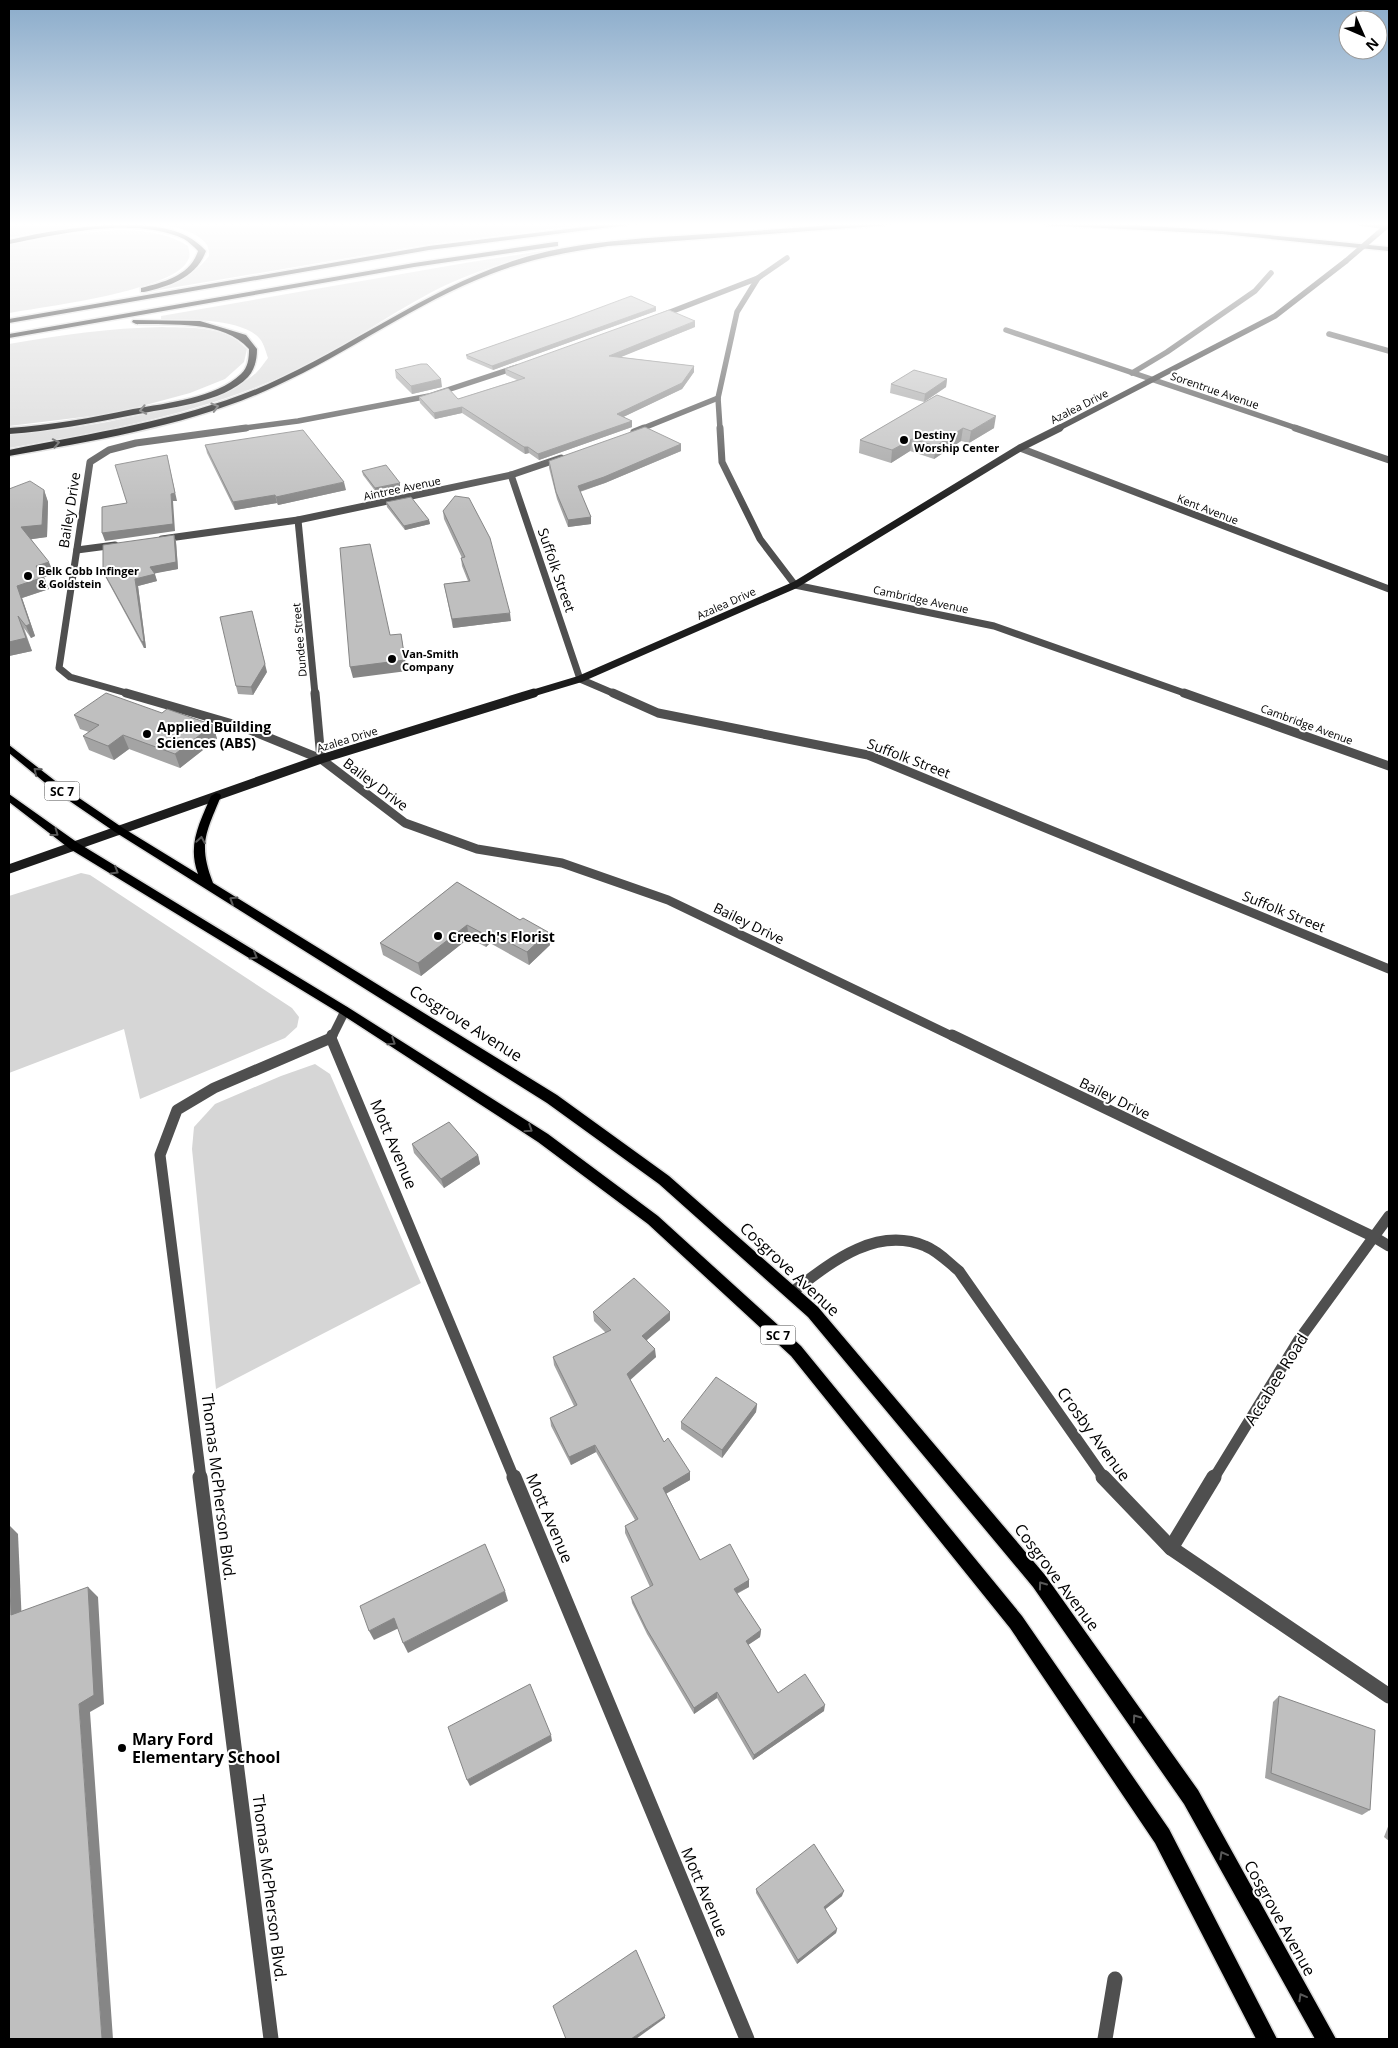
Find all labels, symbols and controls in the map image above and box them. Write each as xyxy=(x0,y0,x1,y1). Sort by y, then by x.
north arrow xyxy=(1338,10,1388,60)
text: N xyxy=(1362,34,1383,55)
street label: Sorentrue Avenue xyxy=(1169,368,1261,412)
street label: Azalea Drive xyxy=(1047,385,1111,427)
one-way arrow xyxy=(210,403,218,413)
one-way arrow xyxy=(139,405,147,415)
place label: Destiny Worship Center xyxy=(914,427,999,455)
marker: Destiny Worship Center xyxy=(898,434,910,446)
one-way arrow xyxy=(52,438,61,449)
street label: Bailey Drive xyxy=(54,471,84,549)
street label: Aintree Avenue xyxy=(362,473,442,503)
street label: Kent Avenue xyxy=(1175,490,1241,528)
street label: Suffolk Street xyxy=(534,525,580,615)
place label: Belk Cobb Infinger & Goldstein xyxy=(38,563,139,591)
marker: Belk Cobb Infinger & Goldstein xyxy=(22,570,34,582)
street label: Cambridge Avenue xyxy=(872,582,970,616)
street label: Azalea Drive xyxy=(694,583,758,623)
street label: Dundee Street xyxy=(288,602,310,678)
place label: Van-Smith Company xyxy=(402,646,459,674)
marker: Van-Smith Company xyxy=(386,653,398,665)
street label: Cambridge Avenue xyxy=(1259,700,1355,748)
place label: Applied Building Sciences (ABS) xyxy=(157,717,271,752)
street label: Azalea Drive xyxy=(315,723,379,755)
marker: Applied Building Sciences (ABS) xyxy=(141,728,153,740)
street label: Suffolk Street xyxy=(865,733,953,783)
street label: Bailey Drive xyxy=(340,753,412,815)
one-way arrow xyxy=(34,769,43,777)
road number: SC 7 xyxy=(44,781,80,800)
one-way arrow xyxy=(49,827,58,835)
one-way arrow xyxy=(195,835,205,844)
one-way arrow xyxy=(110,865,119,875)
street label: Suffolk Street xyxy=(1240,886,1328,936)
one-way arrow xyxy=(229,897,238,906)
street label: Bailey Drive xyxy=(710,898,788,948)
place label: Creech's Florist xyxy=(448,927,555,946)
marker: Creech's Florist xyxy=(432,930,444,942)
one-way arrow xyxy=(249,949,258,959)
street label: Cosgrove Avenue xyxy=(405,979,527,1067)
one-way arrow xyxy=(387,1035,396,1045)
street label: Bailey Drive xyxy=(1076,1073,1154,1123)
street label: Mott Avenue xyxy=(365,1096,423,1192)
one-way arrow xyxy=(524,1123,533,1133)
street label: Cosgrove Avenue xyxy=(735,1217,845,1321)
road number: SC 7 xyxy=(760,1326,796,1344)
street label: Accabee Road xyxy=(1239,1329,1313,1429)
street label: Crosby Avenue xyxy=(1052,1382,1136,1486)
street label: Thomas McPherson Blvd. xyxy=(197,1392,241,1582)
street label: Mott Avenue xyxy=(521,1470,579,1566)
street label: Cosgrove Avenue xyxy=(1009,1519,1105,1635)
one-way arrow xyxy=(1039,1581,1048,1591)
one-way arrow xyxy=(1133,1714,1142,1724)
place label: Mary Ford Elementary School xyxy=(132,1728,280,1768)
marker: Mary Ford Elementary School xyxy=(116,1742,128,1754)
street label: Thomas McPherson Blvd. xyxy=(248,1793,292,1983)
street label: Mott Avenue xyxy=(676,1844,734,1940)
one-way arrow xyxy=(1219,1851,1229,1860)
street label: Cosgrove Avenue xyxy=(1239,1856,1321,1980)
one-way arrow xyxy=(1298,1993,1308,2002)

